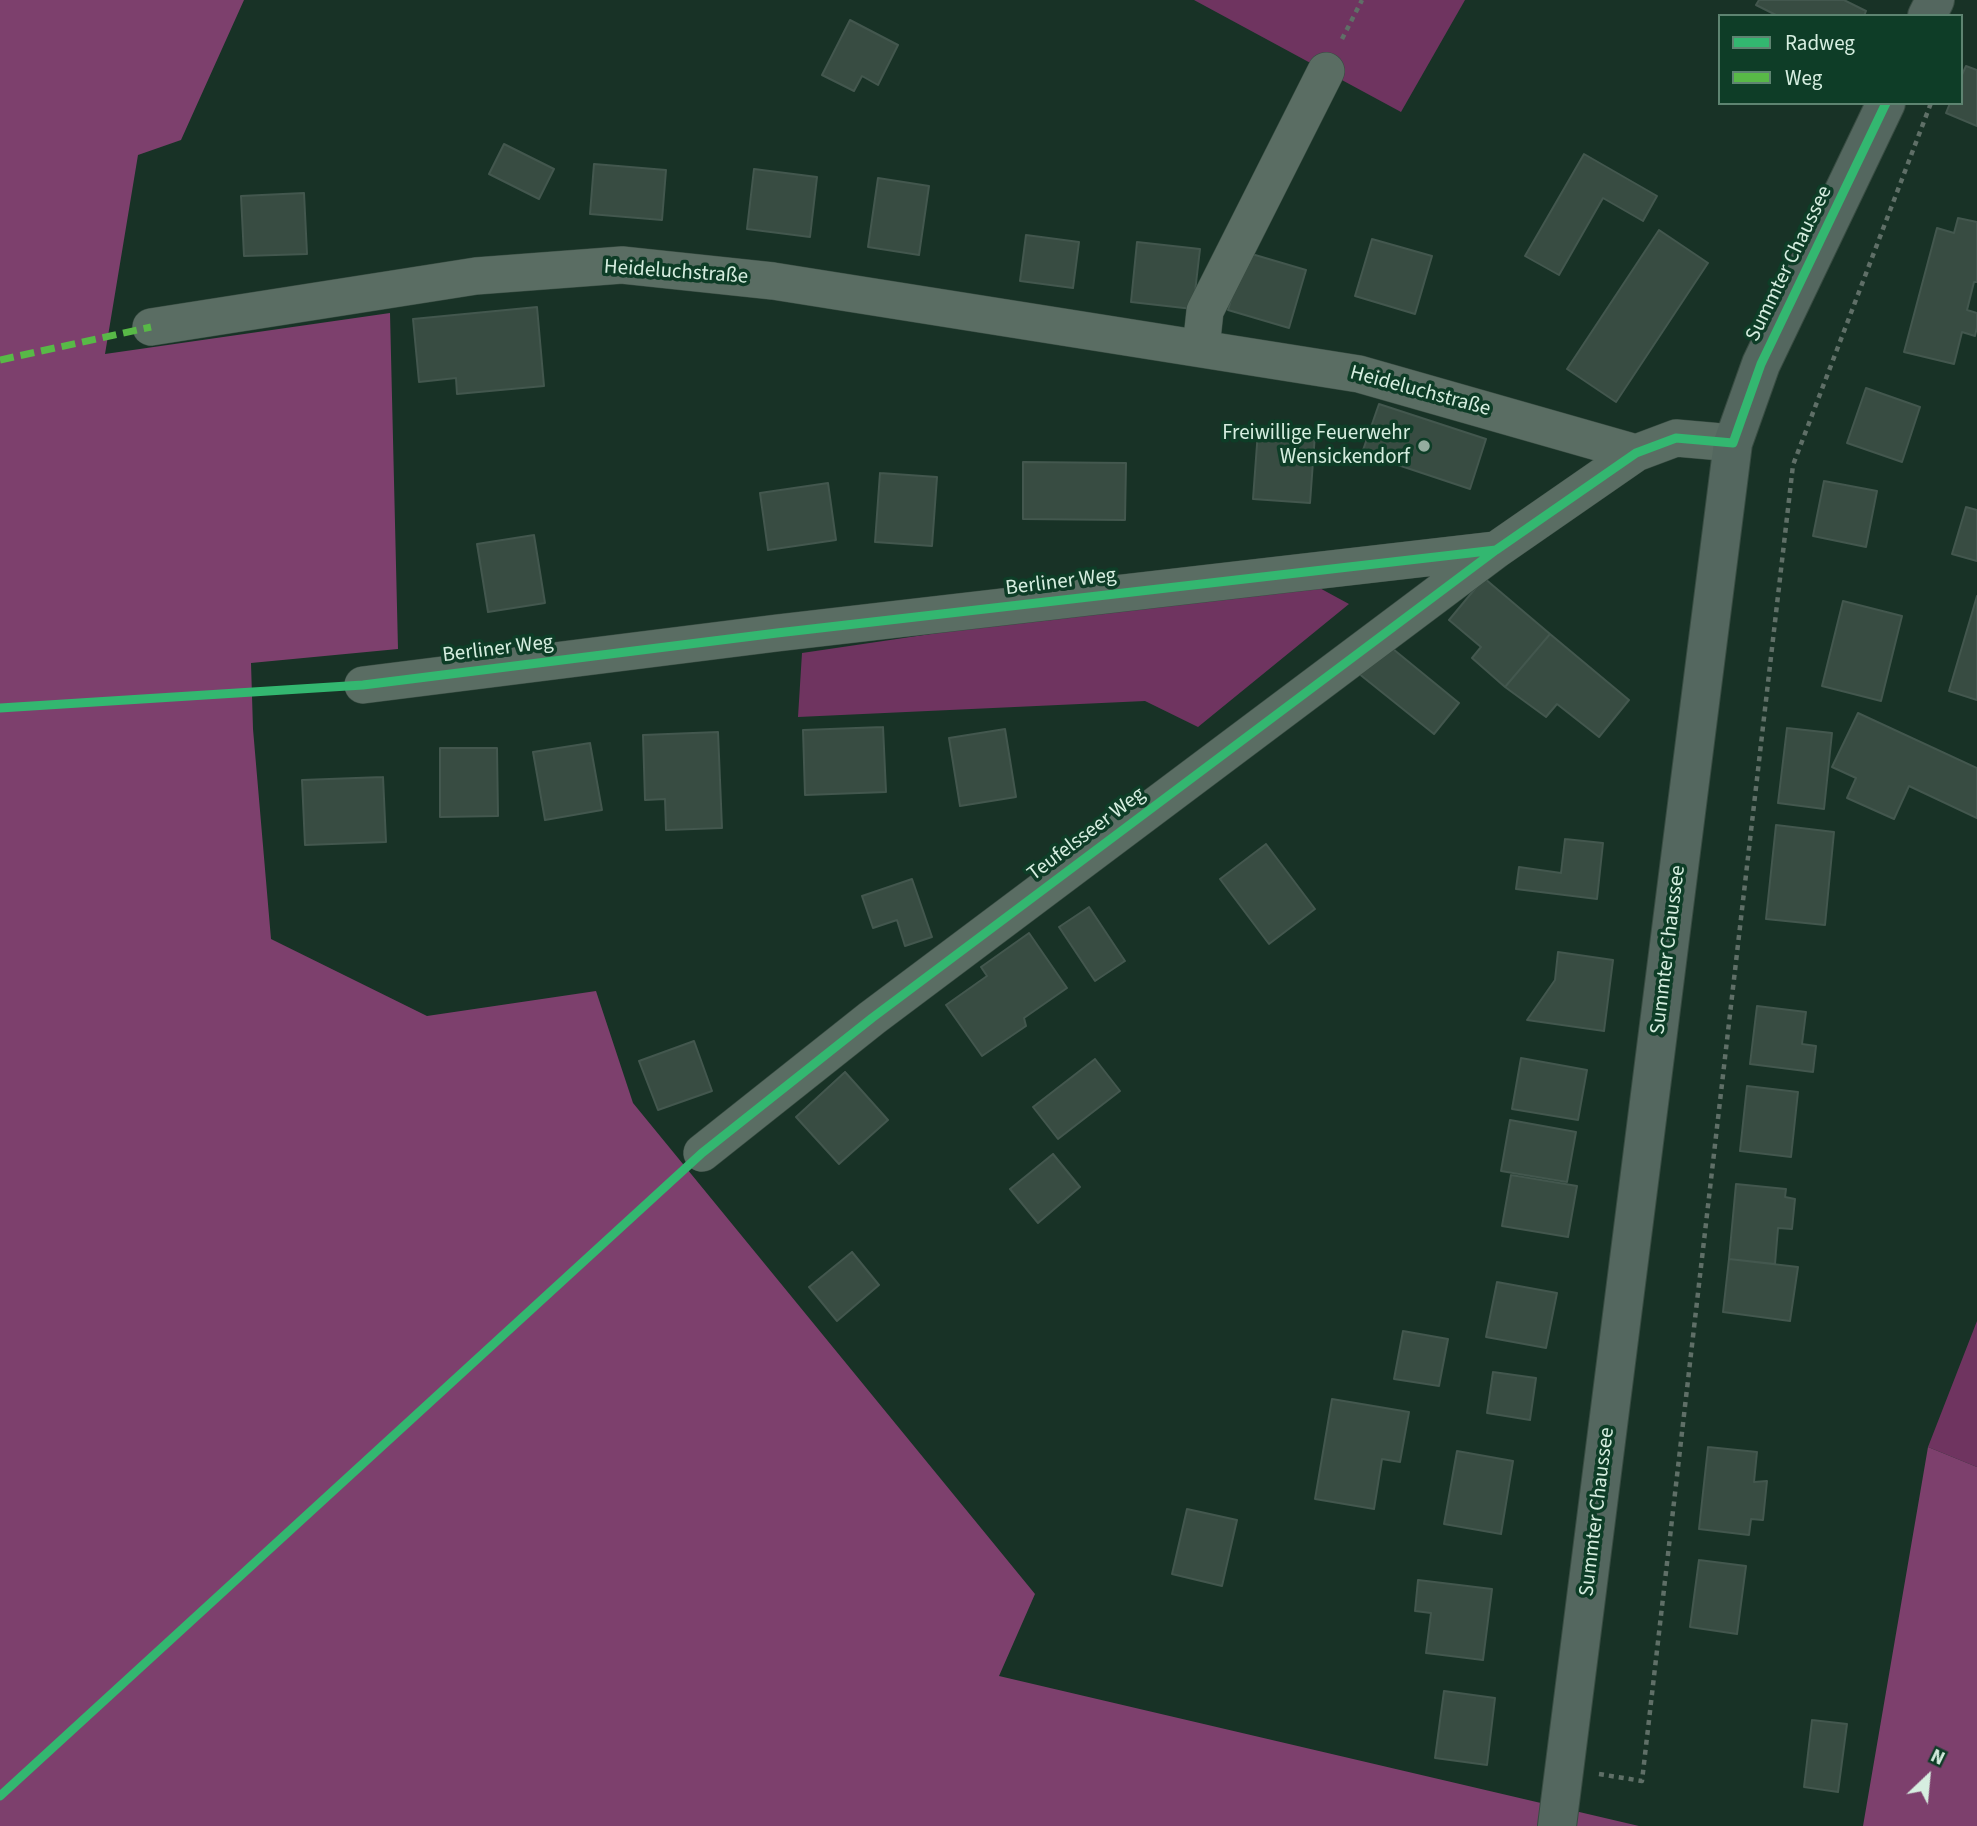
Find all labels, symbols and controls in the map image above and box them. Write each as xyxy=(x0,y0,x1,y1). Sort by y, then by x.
legend xyxy=(1718,14,1963,105)
text: Radweg xyxy=(1785,28,1855,58)
text: Weg xyxy=(1785,63,1822,93)
street label: Summter Chaussee xyxy=(1741,182,1839,346)
street label: Heideluchstraße xyxy=(603,255,749,291)
street label: Heideluchstraße xyxy=(1347,361,1493,423)
place label: Freiwillige Feuerwehr Wensickendorf xyxy=(1222,421,1410,471)
marker: Freiwillige Feuerwehr Wensickendorf xyxy=(1416,438,1432,454)
street label: Berliner Weg xyxy=(1004,564,1118,602)
street label: Berliner Weg xyxy=(441,631,555,669)
street label: Teufelsseer Weg xyxy=(1023,783,1151,887)
street label: Summter Chaussee xyxy=(1646,864,1692,1036)
street label: Summter Chaussee xyxy=(1575,1426,1621,1598)
north arrow xyxy=(1893,1742,1963,1812)
text: N xyxy=(1926,1743,1949,1773)

